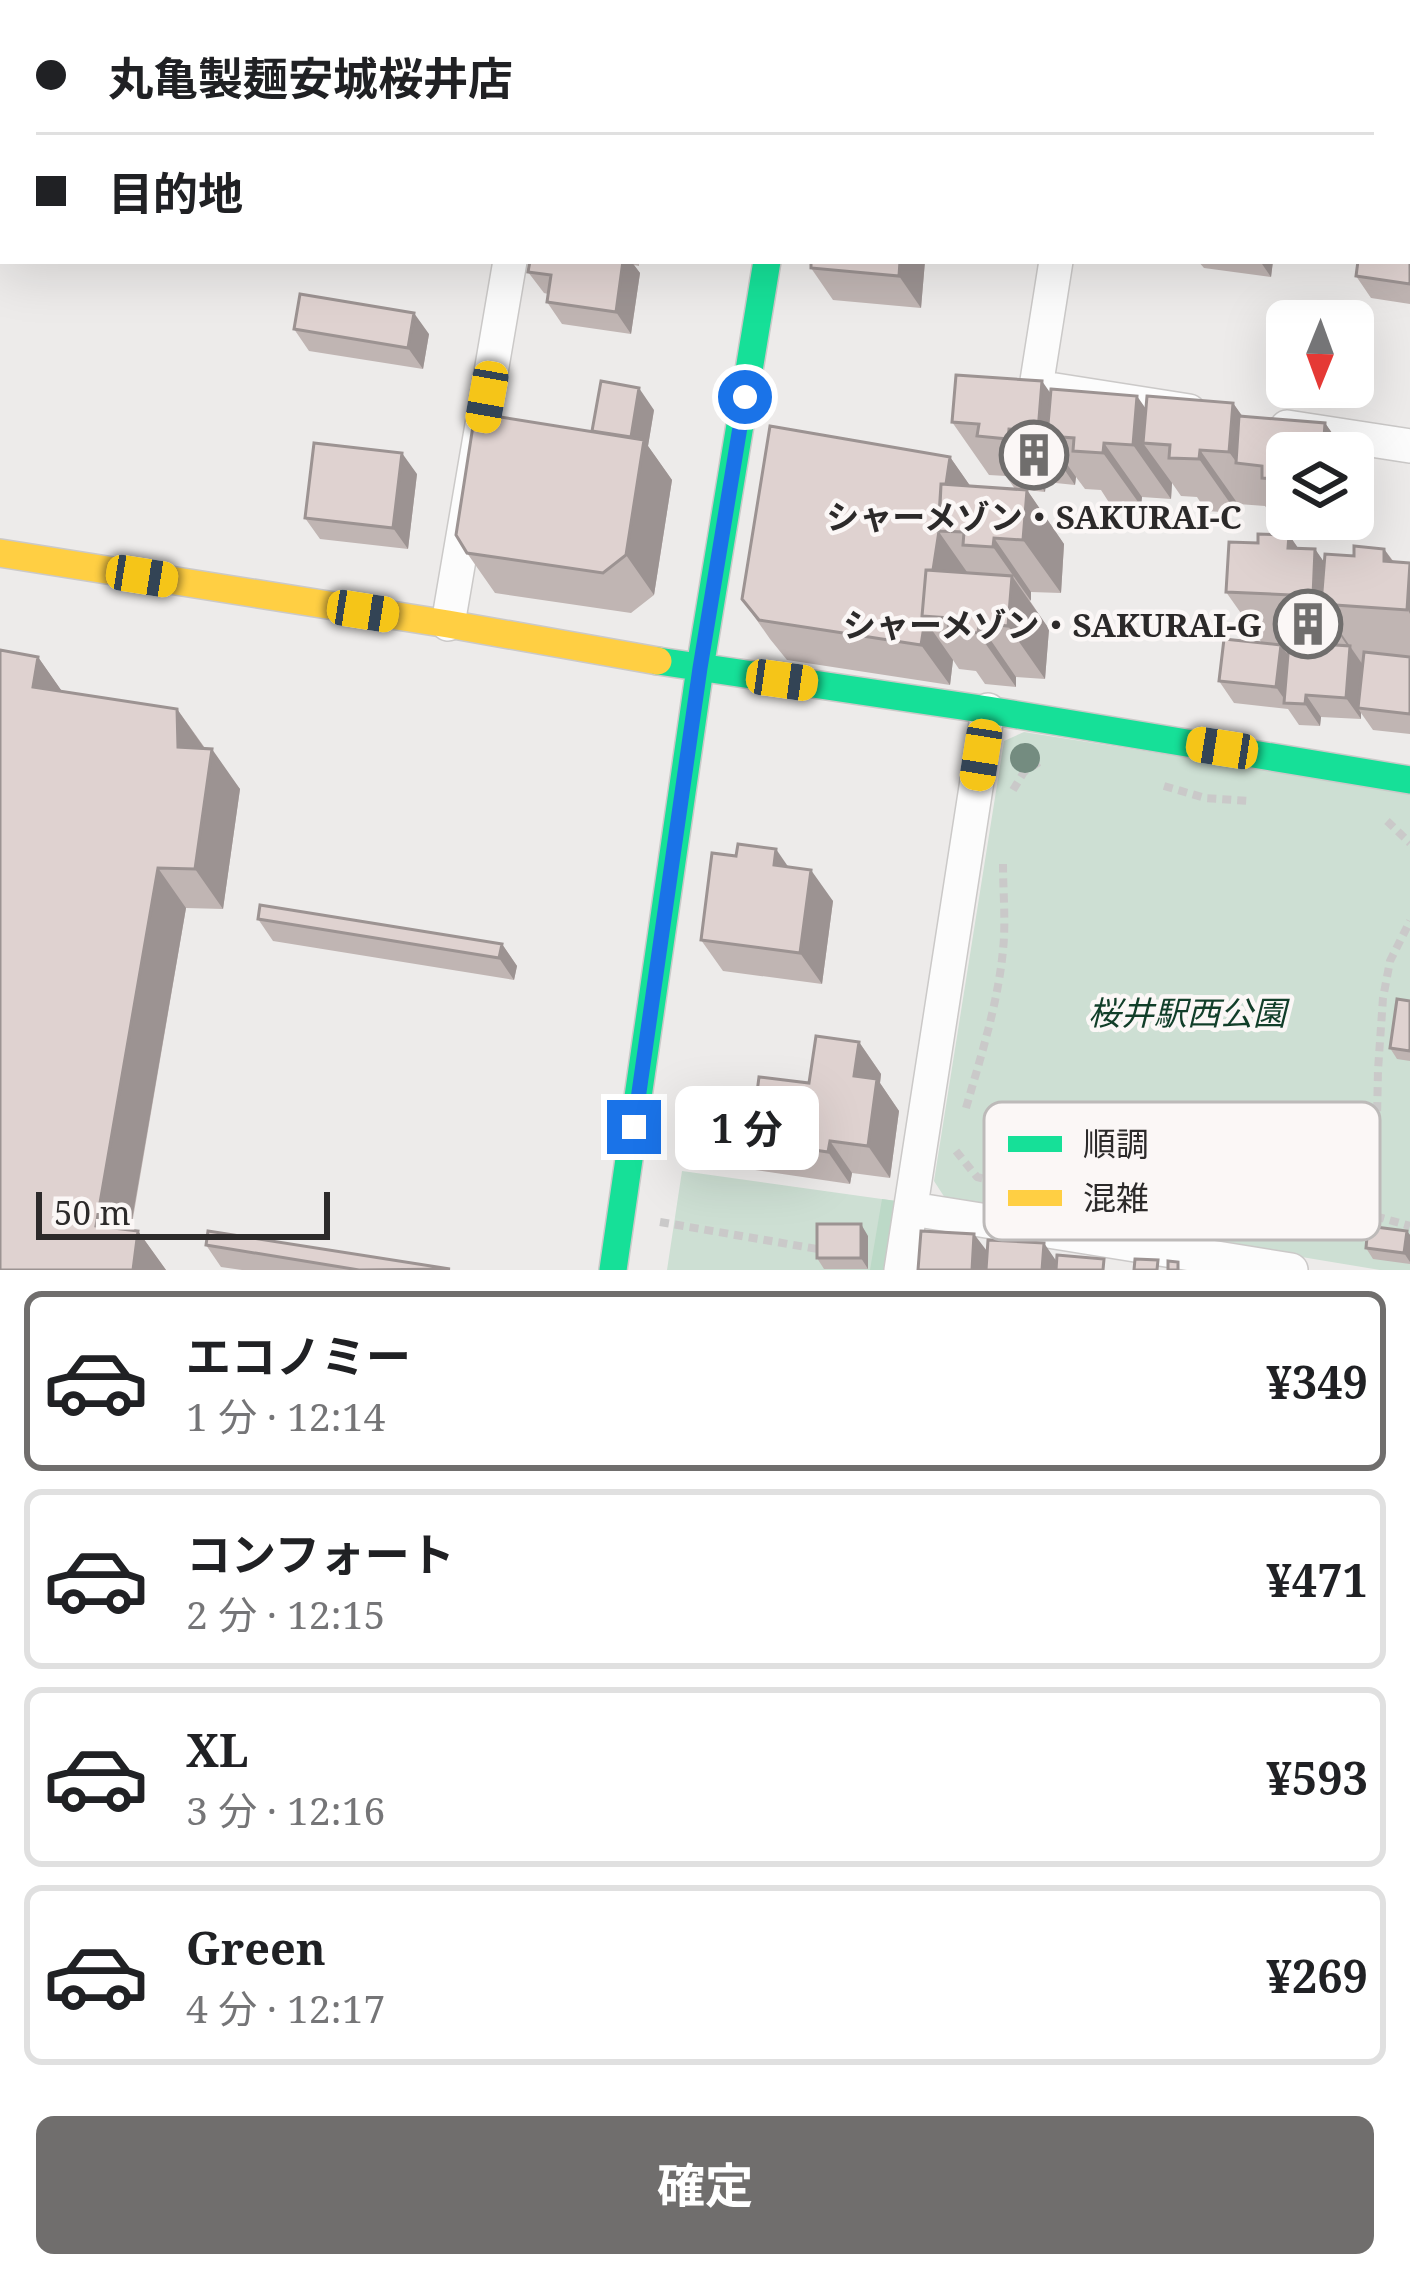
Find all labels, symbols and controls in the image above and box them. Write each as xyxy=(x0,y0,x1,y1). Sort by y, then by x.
text: 丸亀製麺安城桜井店 xyxy=(108,47,513,108)
text: 目的地 xyxy=(108,162,243,223)
north arrow xyxy=(1266,300,1374,408)
map controls xyxy=(1266,300,1374,540)
car xyxy=(463,358,511,436)
route start xyxy=(718,370,772,424)
building icon: シャーメゾン・SAKURAI-C xyxy=(999,420,1069,490)
button: layers xyxy=(1266,432,1374,540)
place label: シャーメゾン・SAKURAI-C xyxy=(826,494,1242,539)
car xyxy=(104,553,180,599)
car xyxy=(325,588,401,634)
building icon: シャーメゾン・SAKURAI-G xyxy=(1273,589,1343,659)
place label: シャーメゾン・SAKURAI-G xyxy=(843,602,1262,647)
car xyxy=(744,657,820,703)
car xyxy=(958,717,1004,793)
car xyxy=(1184,725,1260,771)
park label: 桜井駅西公園 xyxy=(1088,990,1290,1035)
callout: 1 分 xyxy=(676,1085,820,1169)
route end xyxy=(607,1100,661,1154)
text: 1 分 xyxy=(711,1101,783,1154)
legend xyxy=(984,1102,1380,1240)
text: 順調 xyxy=(1083,1121,1149,1166)
text: 混雑 xyxy=(1083,1175,1149,1220)
scale bar xyxy=(36,1186,330,1239)
text: 50 m xyxy=(54,1190,131,1235)
text: エコノミー xyxy=(186,1325,411,1386)
icon: car xyxy=(42,1327,150,1435)
text: ¥349 xyxy=(1266,1351,1368,1412)
text: 1 分 · 12:14 xyxy=(186,1389,385,1442)
text: コンフォート xyxy=(186,1523,455,1584)
icon: car xyxy=(42,1525,150,1633)
text: ¥471 xyxy=(1266,1549,1368,1610)
text: 2 分 · 12:15 xyxy=(186,1587,385,1640)
text: XL xyxy=(186,1719,248,1780)
icon: car xyxy=(42,1723,150,1831)
text: ¥593 xyxy=(1266,1747,1368,1808)
text: 3 分 · 12:16 xyxy=(186,1783,385,1836)
text: Green xyxy=(186,1917,326,1978)
icon: car xyxy=(42,1921,150,2029)
text: ¥269 xyxy=(1266,1945,1368,2006)
text: 4 分 · 12:17 xyxy=(186,1981,385,2034)
button: 確定 xyxy=(36,2116,1374,2254)

